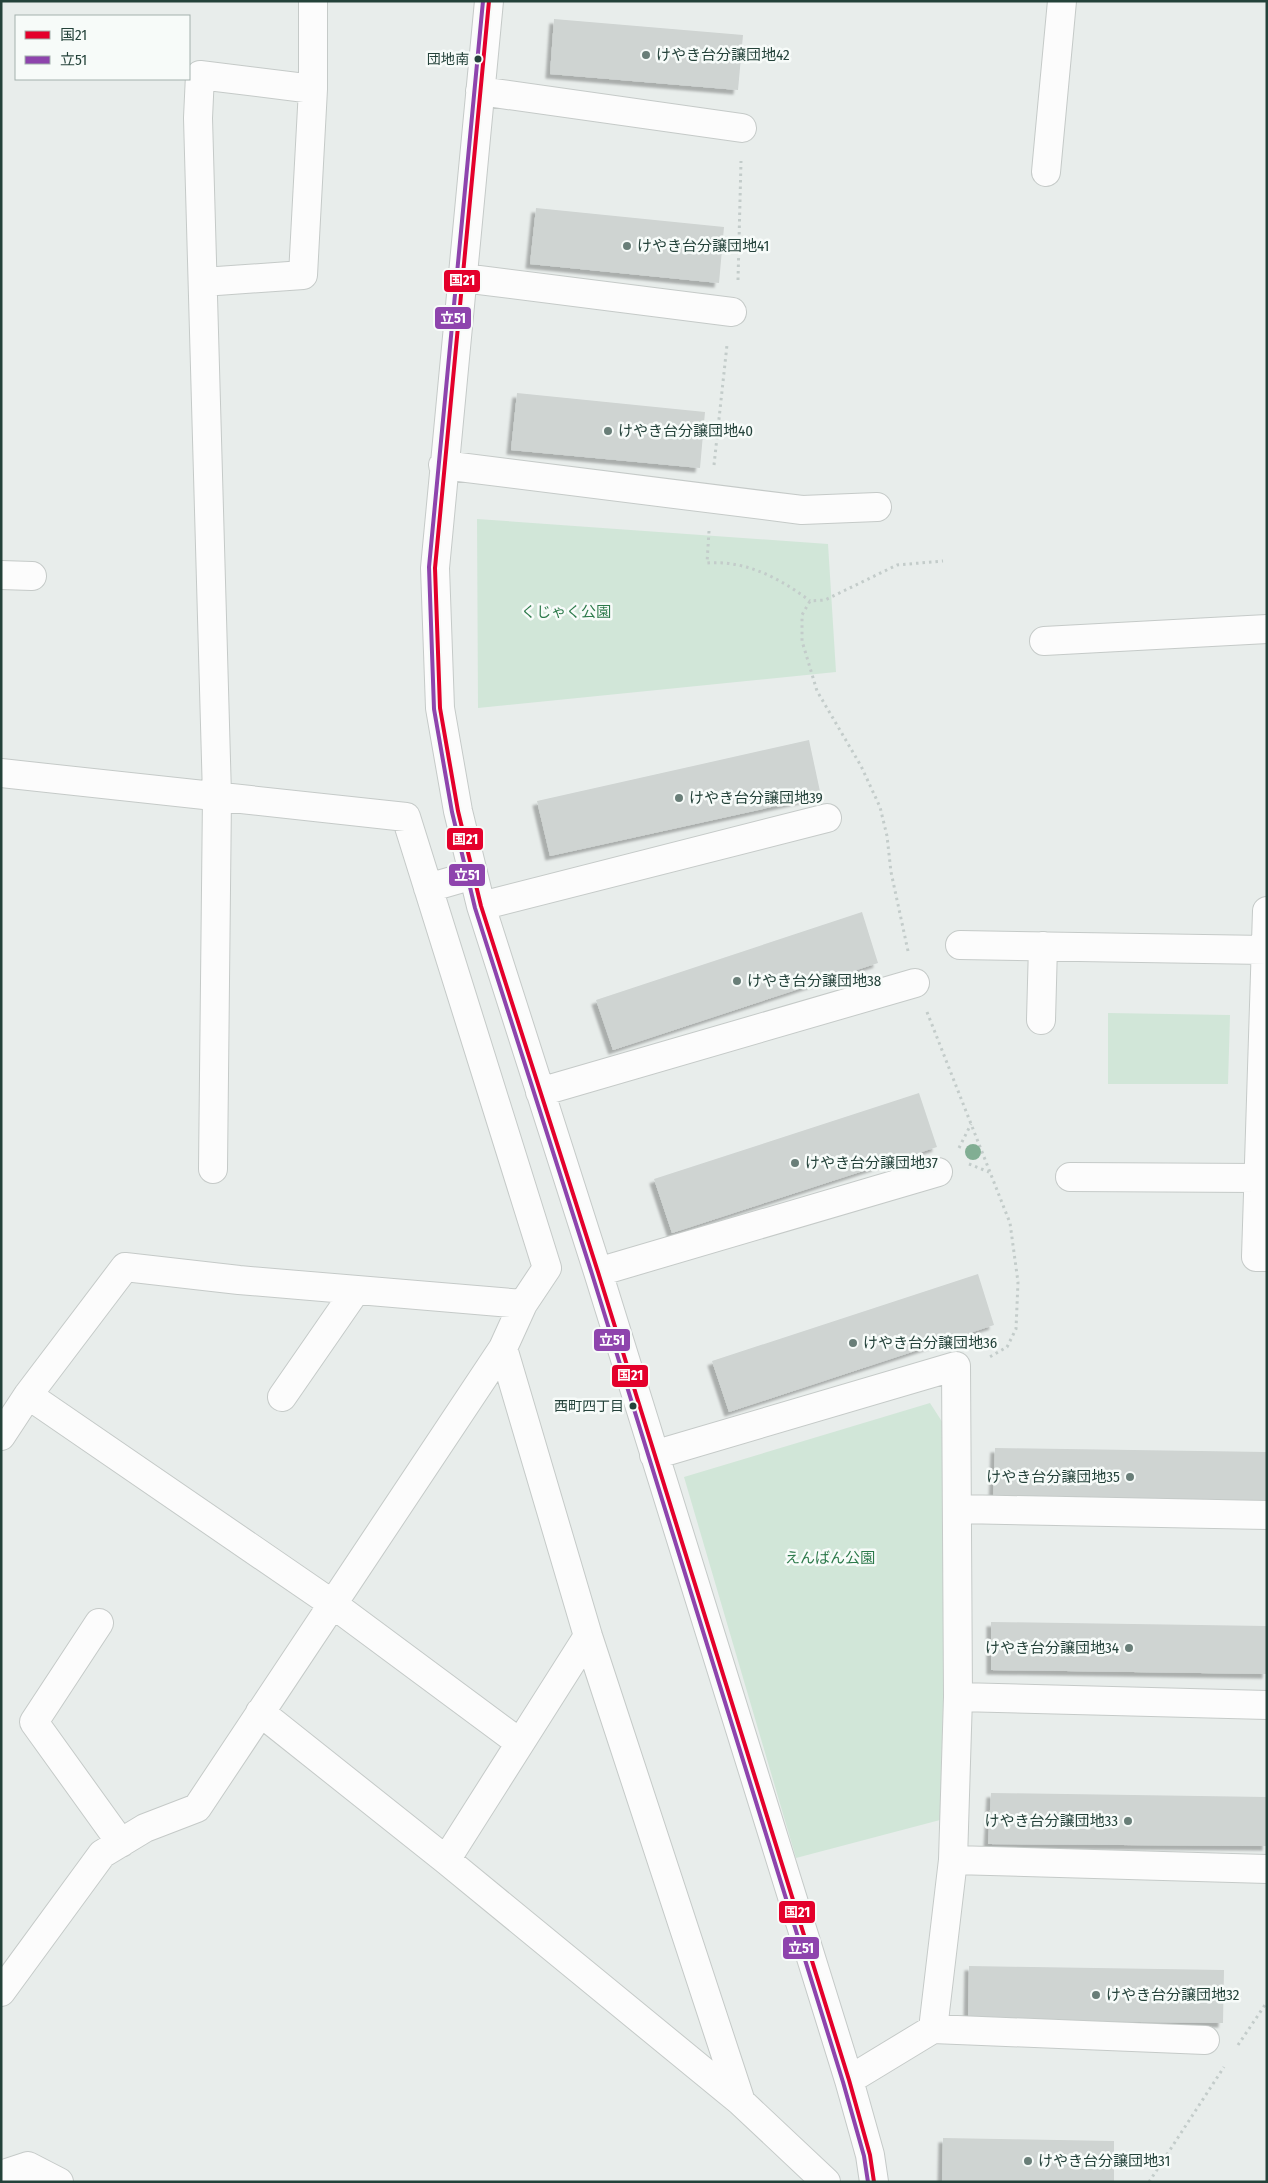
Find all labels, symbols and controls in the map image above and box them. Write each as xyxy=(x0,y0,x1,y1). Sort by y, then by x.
legend xyxy=(15,15,190,80)
text: 国21 xyxy=(60,26,87,44)
place label: けやき台分譲団地42 xyxy=(656,46,790,64)
marker: けやき台分譲団地42 xyxy=(640,49,652,61)
text: 立51 xyxy=(60,51,87,69)
place label: 団地南 xyxy=(427,51,469,68)
marker: 団地南 xyxy=(473,54,483,64)
place label: けやき台分譲団地41 xyxy=(637,237,769,255)
marker: けやき台分譲団地41 xyxy=(621,240,633,252)
line badge: 国21 xyxy=(443,269,481,293)
text: 国21 xyxy=(449,272,475,289)
line badge: 立51 xyxy=(434,306,472,330)
text: 立51 xyxy=(440,310,466,327)
place label: けやき台分譲団地40 xyxy=(618,422,753,440)
marker: けやき台分譲団地40 xyxy=(602,425,614,437)
park label: くじゃく公園 xyxy=(521,603,611,621)
place label: けやき台分譲団地39 xyxy=(689,789,823,807)
marker: けやき台分譲団地39 xyxy=(673,792,685,804)
line badge: 国21 xyxy=(446,827,484,851)
text: 国21 xyxy=(452,831,478,848)
line badge: 立51 xyxy=(448,863,486,887)
text: 立51 xyxy=(454,867,480,884)
place label: けやき台分譲団地38 xyxy=(747,972,881,990)
marker: けやき台分譲団地38 xyxy=(731,975,743,987)
place label: けやき台分譲団地37 xyxy=(805,1154,938,1172)
marker: けやき台分譲団地37 xyxy=(789,1157,801,1169)
line badge: 立51 xyxy=(593,1328,631,1352)
text: 立51 xyxy=(599,1332,625,1349)
place label: けやき台分譲団地36 xyxy=(863,1334,997,1352)
marker: けやき台分譲団地36 xyxy=(847,1337,859,1349)
line badge: 国21 xyxy=(611,1364,649,1388)
text: 国21 xyxy=(617,1367,643,1384)
place label: 西町四丁目 xyxy=(554,1398,624,1415)
marker: 西町四丁目 xyxy=(628,1401,638,1411)
place label: けやき台分譲団地35 xyxy=(986,1468,1120,1486)
marker: けやき台分譲団地35 xyxy=(1124,1471,1136,1483)
park label: えんばん公園 xyxy=(785,1549,875,1567)
place label: けやき台分譲団地34 xyxy=(985,1639,1119,1657)
marker: けやき台分譲団地34 xyxy=(1123,1642,1135,1654)
place label: けやき台分譲団地33 xyxy=(984,1812,1118,1830)
marker: けやき台分譲団地33 xyxy=(1122,1815,1134,1827)
line badge: 国21 xyxy=(778,1900,816,1924)
text: 国21 xyxy=(784,1904,810,1921)
line badge: 立51 xyxy=(782,1936,820,1960)
text: 立51 xyxy=(788,1940,814,1957)
place label: けやき台分譲団地32 xyxy=(1106,1986,1240,2004)
marker: けやき台分譲団地32 xyxy=(1090,1989,1102,2001)
place label: けやき台分譲団地31 xyxy=(1038,2152,1170,2170)
marker: けやき台分譲団地31 xyxy=(1022,2155,1034,2167)

